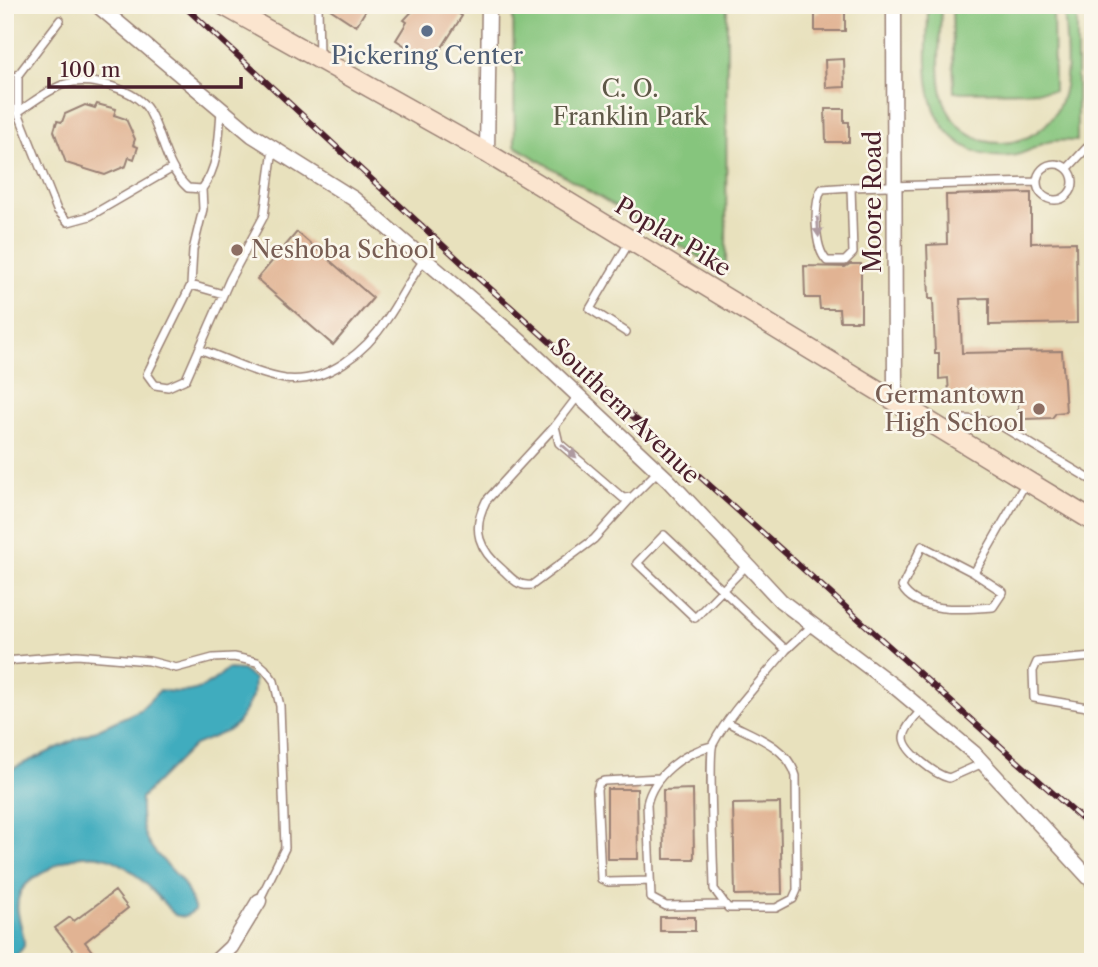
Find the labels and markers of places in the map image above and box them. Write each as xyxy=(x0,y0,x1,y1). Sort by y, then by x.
marker: Pickering Center xyxy=(419,23,435,39)
place label: Pickering Center xyxy=(331,41,523,70)
place label: Neshoba School xyxy=(251,235,436,264)
marker: Neshoba School xyxy=(229,242,245,258)
place label: Germantown High School xyxy=(875,380,1025,437)
marker: Germantown High School xyxy=(1031,401,1047,417)

